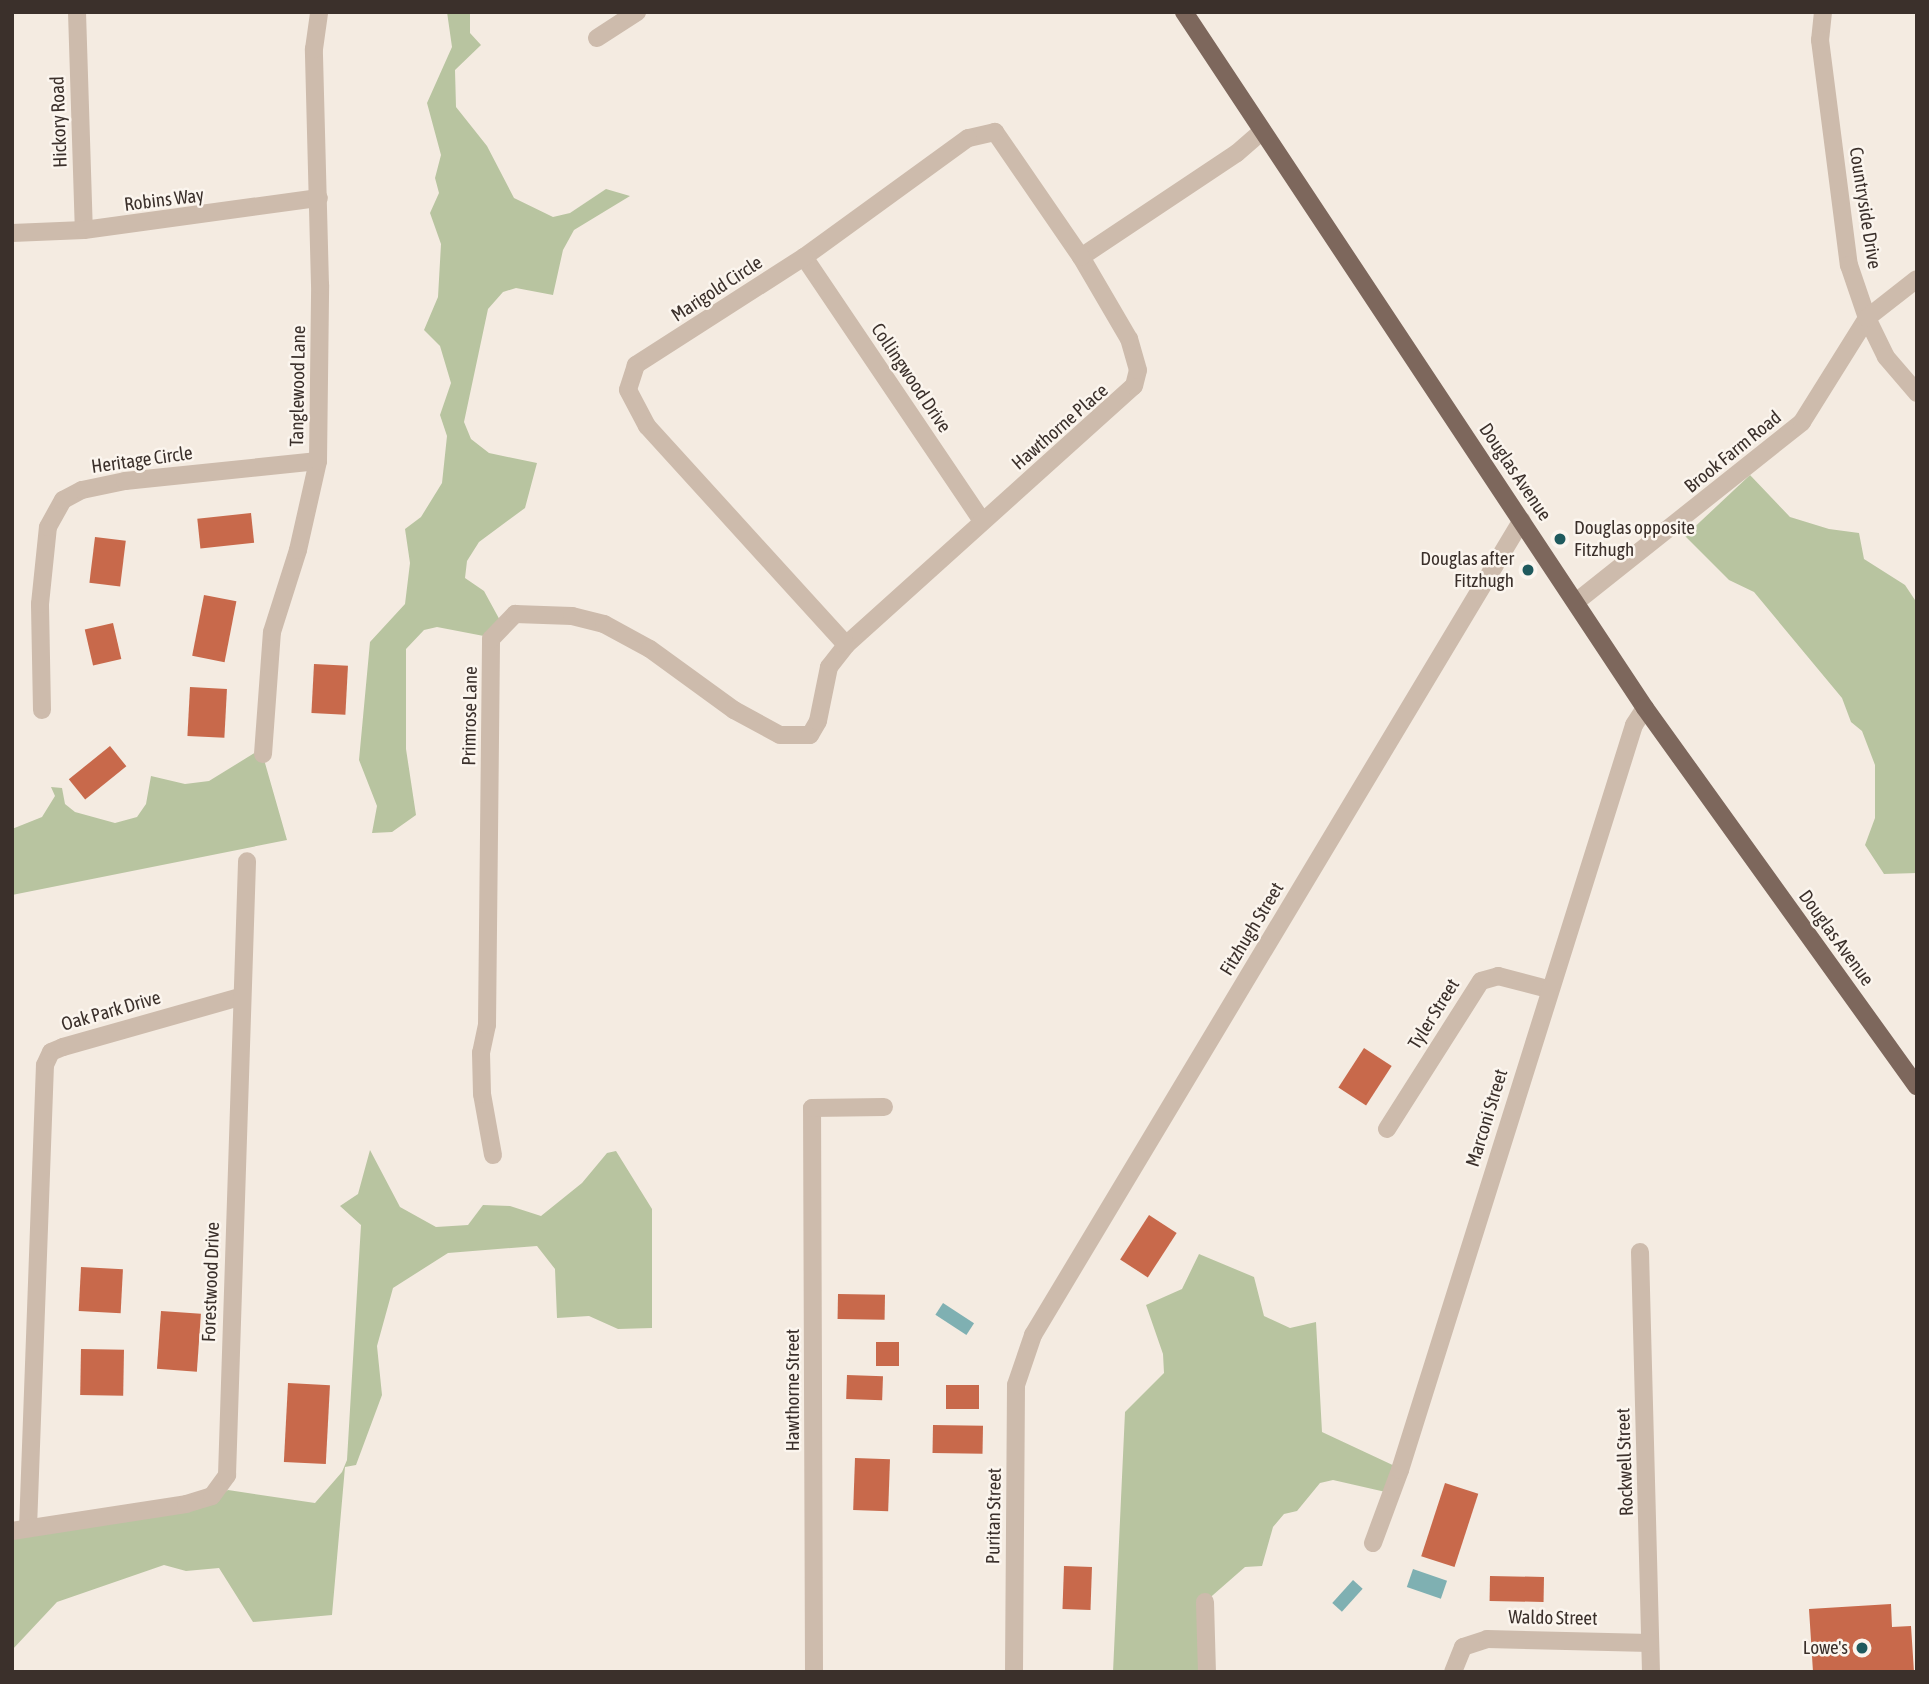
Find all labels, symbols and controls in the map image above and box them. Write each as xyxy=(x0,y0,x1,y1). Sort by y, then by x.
street label: Hickory Road xyxy=(46,76,72,168)
street label: Countryside Drive xyxy=(1844,145,1886,271)
street label: Robins Way xyxy=(123,184,205,216)
street label: Marigold Circle xyxy=(667,251,767,327)
street label: Collingwood Drive xyxy=(866,319,956,437)
street label: Tanglewood Lane xyxy=(286,325,310,447)
street label: Hawthorne Place xyxy=(1007,379,1113,475)
street label: Brook Farm Road xyxy=(1680,406,1786,498)
street label: Douglas Avenue xyxy=(1474,419,1556,525)
street label: Heritage Circle xyxy=(90,442,194,478)
place label: Douglas opposite Fitzhugh xyxy=(1574,517,1695,561)
marker: Douglas opposite Fitzhugh xyxy=(1552,531,1568,547)
place label: Douglas after Fitzhugh xyxy=(1420,548,1514,592)
marker: Douglas after Fitzhugh xyxy=(1520,562,1536,578)
street label: Primrose Lane xyxy=(458,666,482,766)
street label: Fitzhugh Street xyxy=(1215,878,1289,980)
street label: Douglas Avenue xyxy=(1794,886,1878,990)
street label: Tyler Street xyxy=(1403,975,1465,1053)
street label: Oak Park Drive xyxy=(59,986,163,1036)
street label: Marconi Street xyxy=(1461,1066,1513,1170)
street label: Forestwood Drive xyxy=(198,1222,224,1342)
street label: Hawthorne Street xyxy=(782,1329,804,1451)
street label: Rockwell Street xyxy=(1612,1408,1638,1516)
street label: Puritan Street xyxy=(982,1468,1006,1564)
street label: Waldo Street xyxy=(1508,1606,1598,1630)
place label: Lowe's xyxy=(1803,1637,1848,1659)
marker: Lowe's xyxy=(1854,1640,1870,1656)

